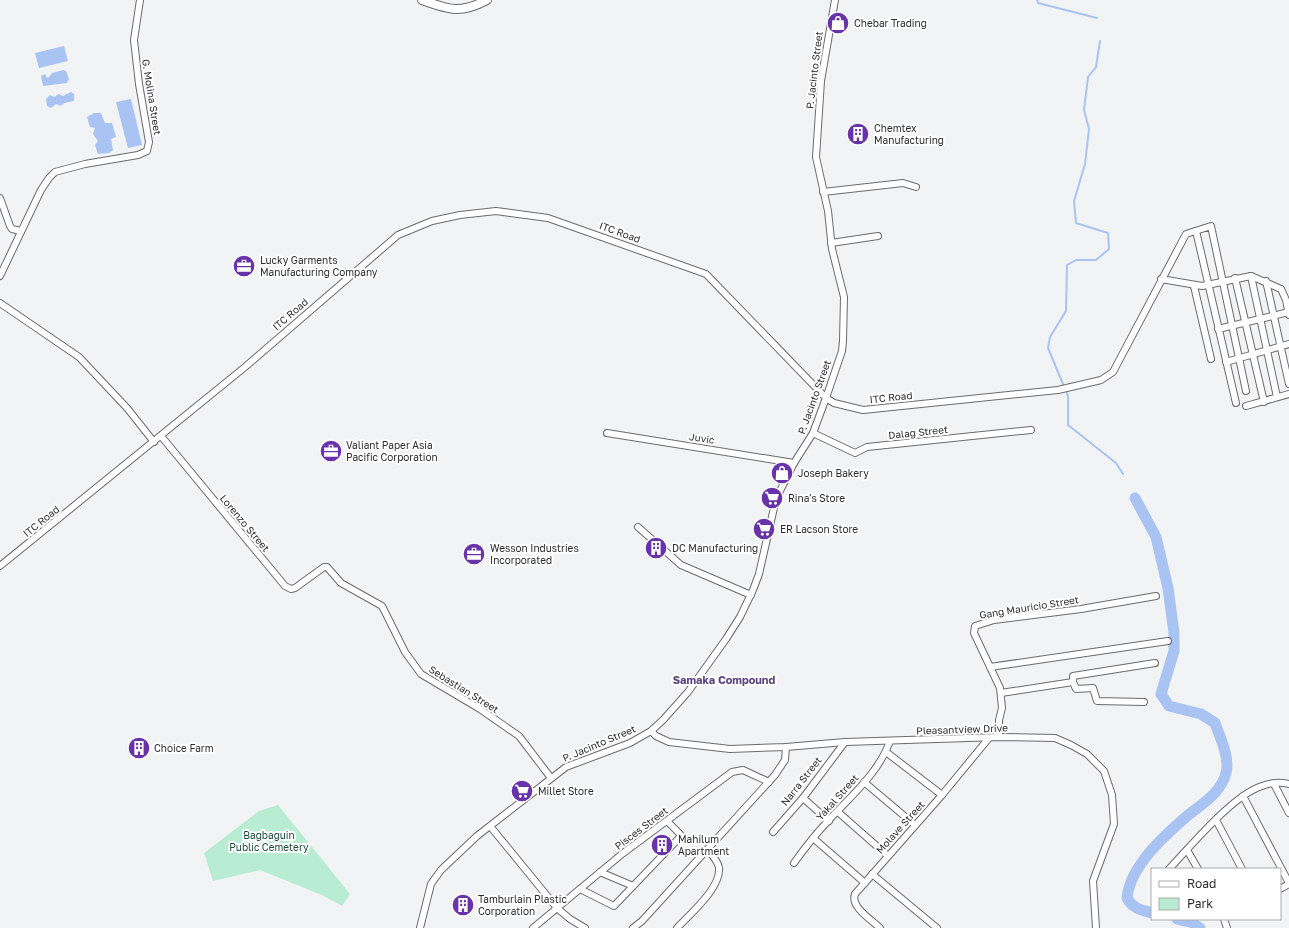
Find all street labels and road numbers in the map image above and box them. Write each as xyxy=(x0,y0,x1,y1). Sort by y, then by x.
street label: P. Jacinto Street xyxy=(803,30,825,110)
street label: G. Molina Street xyxy=(140,58,164,136)
street label: ITC Road xyxy=(598,219,642,245)
street label: ITC Road xyxy=(270,295,310,333)
street label: P. Jacinto Street xyxy=(795,358,833,436)
street label: ITC Road xyxy=(869,389,913,405)
street label: Dalag Street xyxy=(888,423,948,441)
street label: Juvic xyxy=(689,430,716,446)
street label: Lorenzo Street xyxy=(218,492,272,554)
street label: ITC Road xyxy=(21,503,61,539)
street label: Gang Mauricio Street xyxy=(978,593,1080,621)
street label: Sebastian Street xyxy=(427,663,501,715)
street label: Pleasantview Drive xyxy=(916,721,1008,737)
street label: P. Jacinto Street xyxy=(561,722,637,764)
street label: Narra Street xyxy=(778,754,824,808)
street label: Yakal Street xyxy=(813,772,861,822)
street label: Molave Street xyxy=(873,798,927,856)
street label: Pisces Street xyxy=(612,804,670,852)

